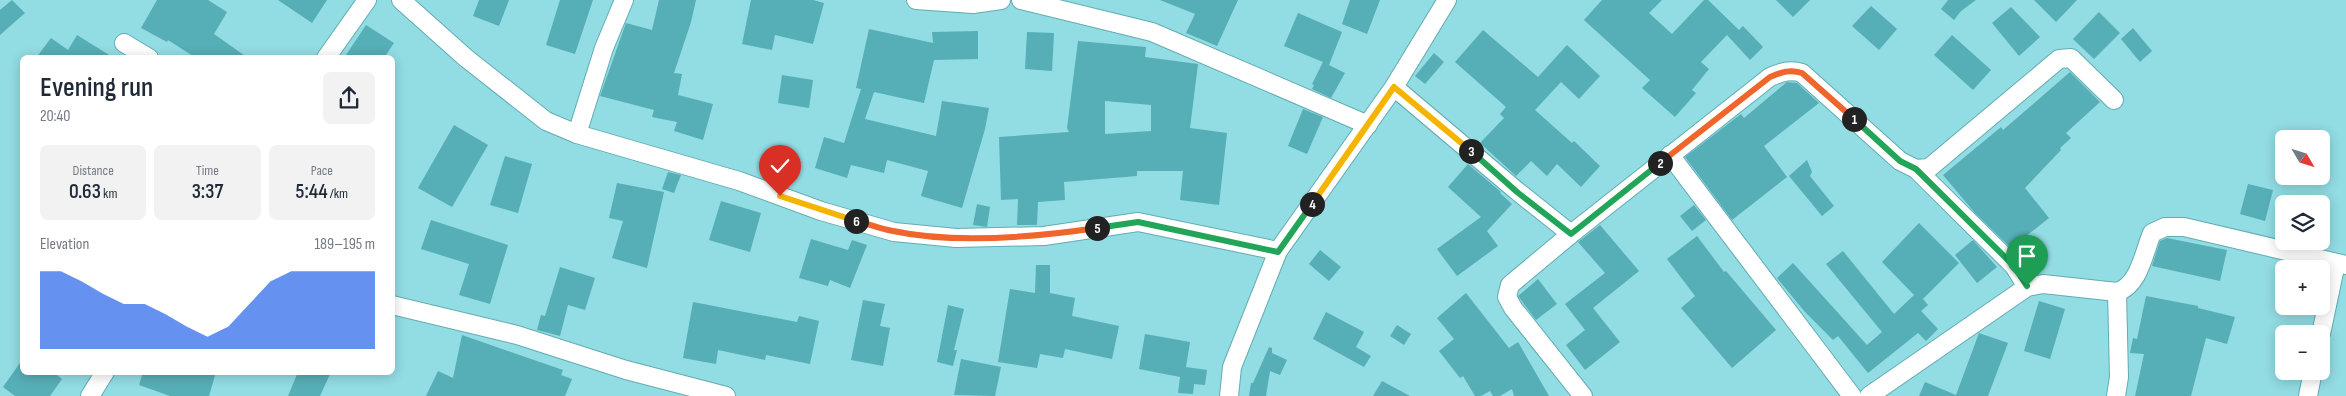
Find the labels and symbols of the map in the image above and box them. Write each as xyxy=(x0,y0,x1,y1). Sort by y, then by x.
pin: 1 xyxy=(1842,106,1866,132)
north arrow xyxy=(2275,130,2330,185)
pin: 3 xyxy=(1458,138,1484,164)
pin xyxy=(759,145,801,196)
pin: 2 xyxy=(1648,150,1672,176)
pin: 4 xyxy=(1300,192,1324,216)
pin: 6 xyxy=(844,208,868,234)
pin: 5 xyxy=(1084,216,1110,240)
pin xyxy=(2006,235,2048,286)

